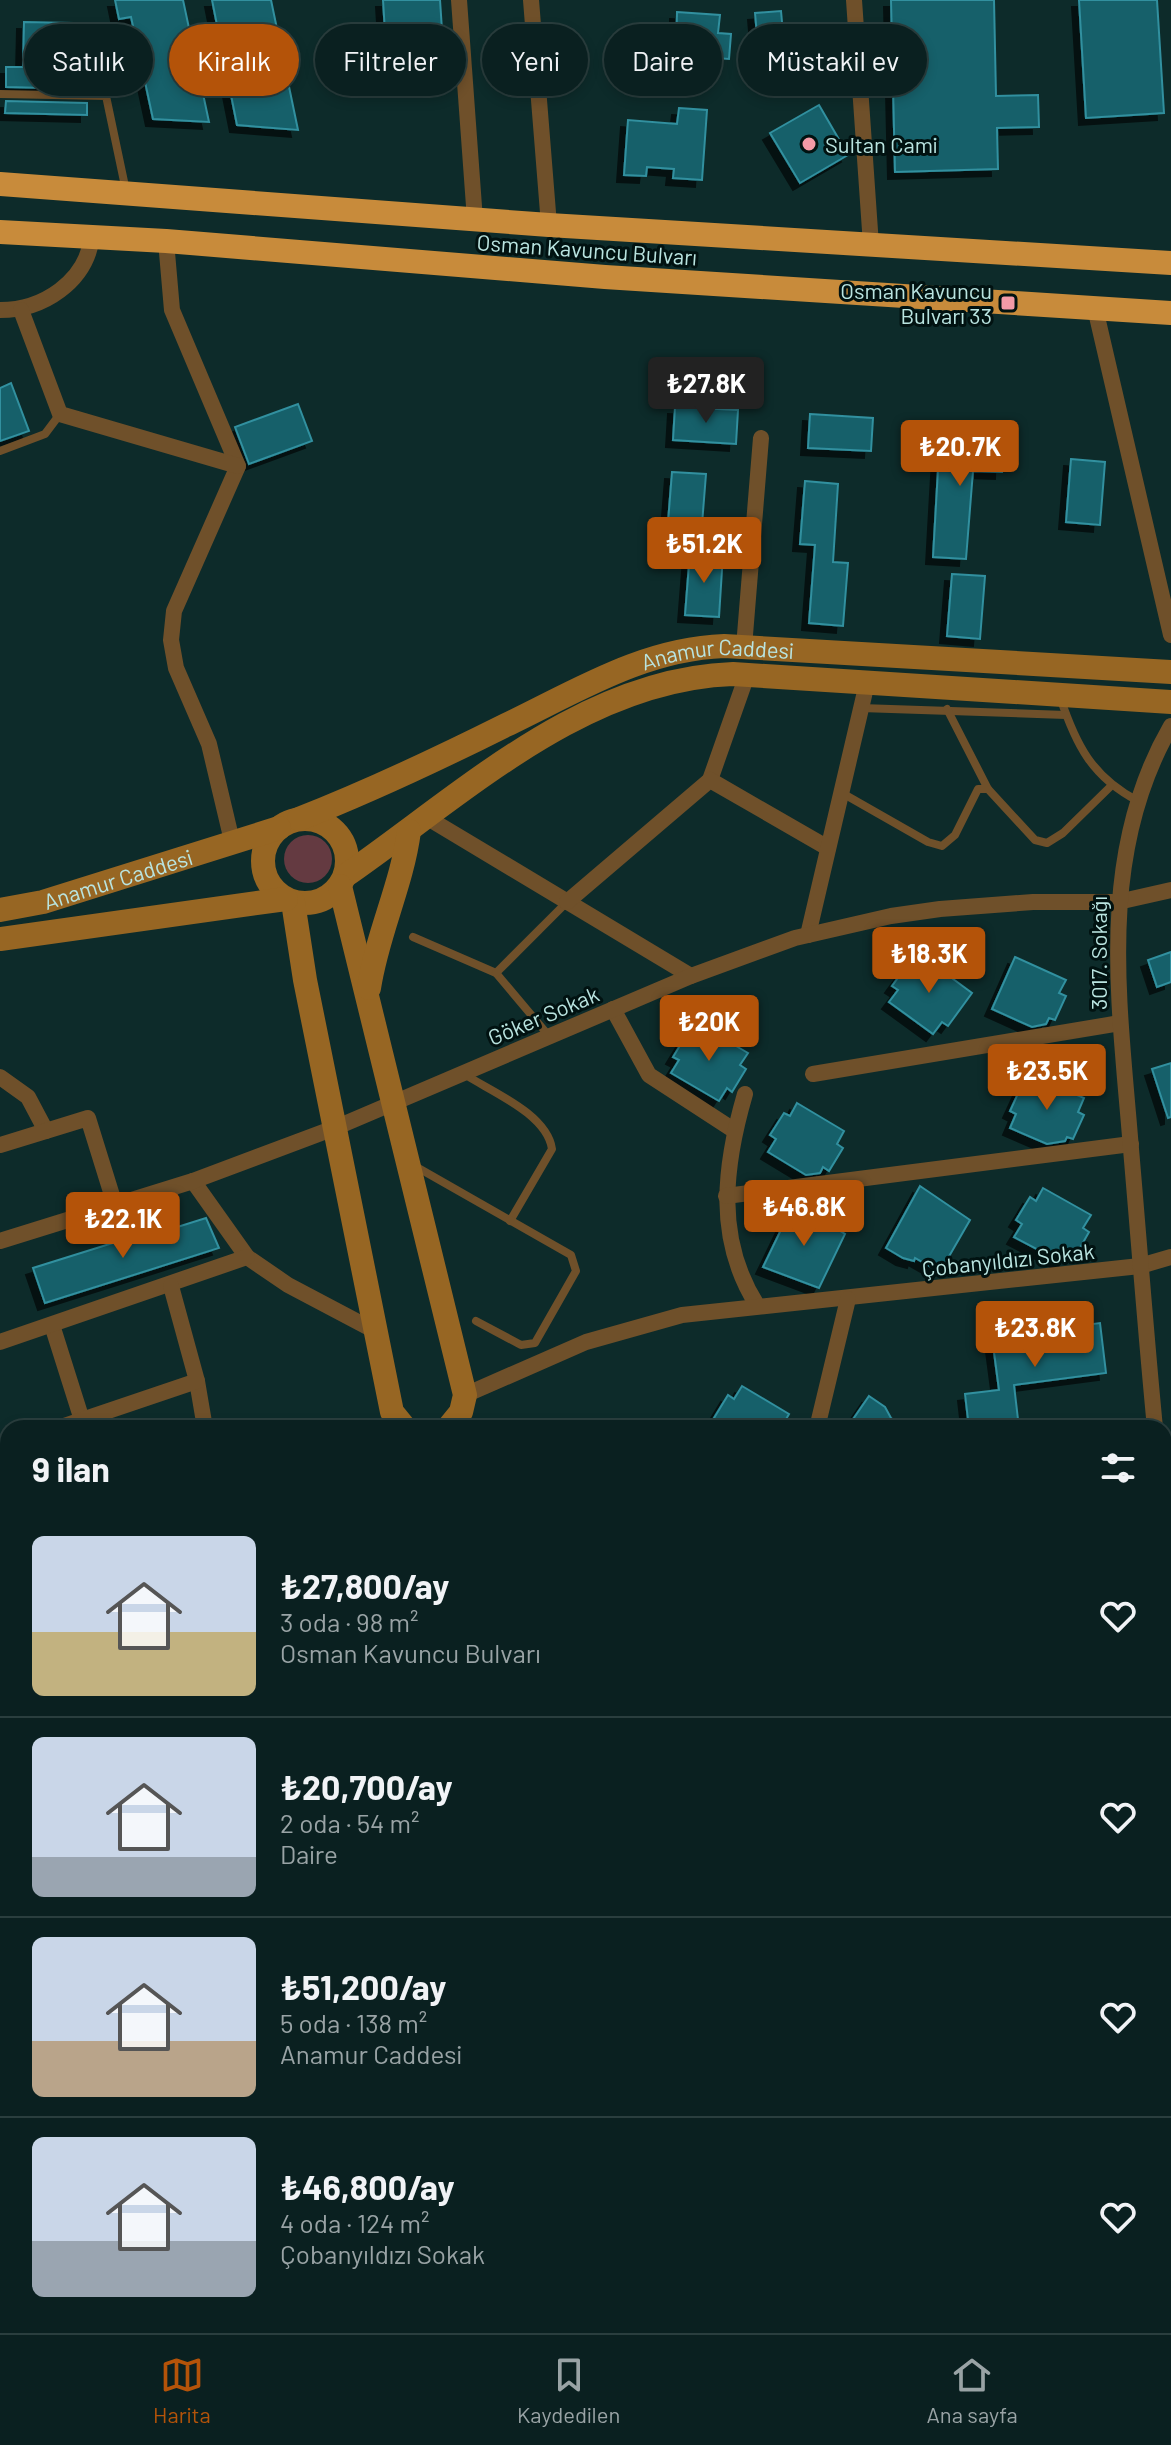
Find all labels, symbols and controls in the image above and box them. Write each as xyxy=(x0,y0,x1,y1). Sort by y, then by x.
chip: Satılık xyxy=(24,24,153,96)
chip: Kiralık xyxy=(169,24,299,96)
chip: Filtreler xyxy=(315,24,466,96)
chip: Yeni xyxy=(482,24,588,96)
chip: Daire xyxy=(604,24,722,96)
chip: Müstakil ev xyxy=(738,24,927,96)
place label: Sultan Cami xyxy=(825,131,938,157)
marker: Sultan Cami xyxy=(800,135,818,153)
street label: Osman Kavuncu Bulvarı xyxy=(476,228,698,270)
place label: Osman Kavuncu Bulvarı 33 xyxy=(840,277,992,328)
marker: Osman Kavuncu Bulvarı 33 xyxy=(999,294,1017,312)
pin: ₺27.8K xyxy=(641,357,771,425)
text: ₺27.8K xyxy=(666,367,746,398)
pin: ₺20.7K xyxy=(895,420,1025,488)
text: ₺20.7K xyxy=(919,430,1001,461)
pin: ₺51.2K xyxy=(639,517,769,585)
text: ₺51.2K xyxy=(665,527,743,558)
street label: Anamur Caddesi xyxy=(638,633,794,674)
street label: Anamur Caddesi xyxy=(40,843,195,914)
street label: 3017. Sokağı xyxy=(1085,896,1111,1010)
pin: ₺18.3K xyxy=(864,927,994,995)
text: ₺18.3K xyxy=(890,937,968,968)
street label: Göker Sokak xyxy=(484,980,602,1050)
pin: ₺20K xyxy=(662,995,756,1063)
text: ₺20K xyxy=(678,1005,740,1036)
pin: ₺23.5K xyxy=(982,1044,1112,1112)
text: ₺23.5K xyxy=(1006,1054,1088,1085)
pin: ₺46.8K xyxy=(739,1180,869,1248)
text: ₺46.8K xyxy=(762,1190,846,1221)
pin: ₺22.1K xyxy=(58,1192,188,1260)
text: ₺22.1K xyxy=(84,1202,162,1233)
street label: Çobanyıldızı Sokak xyxy=(920,1237,1096,1281)
pin: ₺23.8K xyxy=(970,1301,1100,1369)
text: ₺23.8K xyxy=(994,1311,1076,1342)
icon: filters xyxy=(1096,1446,1140,1490)
text: 9 ilan xyxy=(32,1448,110,1489)
text: ₺27,800/ay xyxy=(280,1565,449,1606)
icon: home xyxy=(96,1568,192,1664)
icon: heart xyxy=(1096,1594,1140,1638)
text: 3 oda · 98 m² xyxy=(280,1606,418,1637)
text: Osman Kavuncu Bulvarı xyxy=(280,1637,541,1668)
text: ₺20,700/ay xyxy=(280,1766,453,1807)
icon: home xyxy=(96,1769,192,1865)
icon: heart xyxy=(1096,1795,1140,1839)
text: 2 oda · 54 m² xyxy=(280,1807,420,1838)
text: Daire xyxy=(280,1838,338,1869)
text: ₺51,200/ay xyxy=(280,1966,446,2007)
icon: home xyxy=(96,1969,192,2065)
icon: heart xyxy=(1096,1995,1140,2039)
text: 5 oda · 138 m² xyxy=(280,2007,427,2038)
text: Anamur Caddesi xyxy=(280,2038,462,2069)
text: ₺46,800/ay xyxy=(280,2166,455,2207)
icon: home xyxy=(96,2169,192,2265)
icon: heart xyxy=(1096,2195,1140,2239)
text: 4 oda · 124 m² xyxy=(280,2207,430,2238)
text: Çobanyıldızı Sokak xyxy=(280,2238,485,2269)
tab: Harita xyxy=(153,2353,211,2427)
tab: Kaydedilen xyxy=(517,2353,620,2427)
tab: Ana sayfa xyxy=(927,2353,1018,2427)

